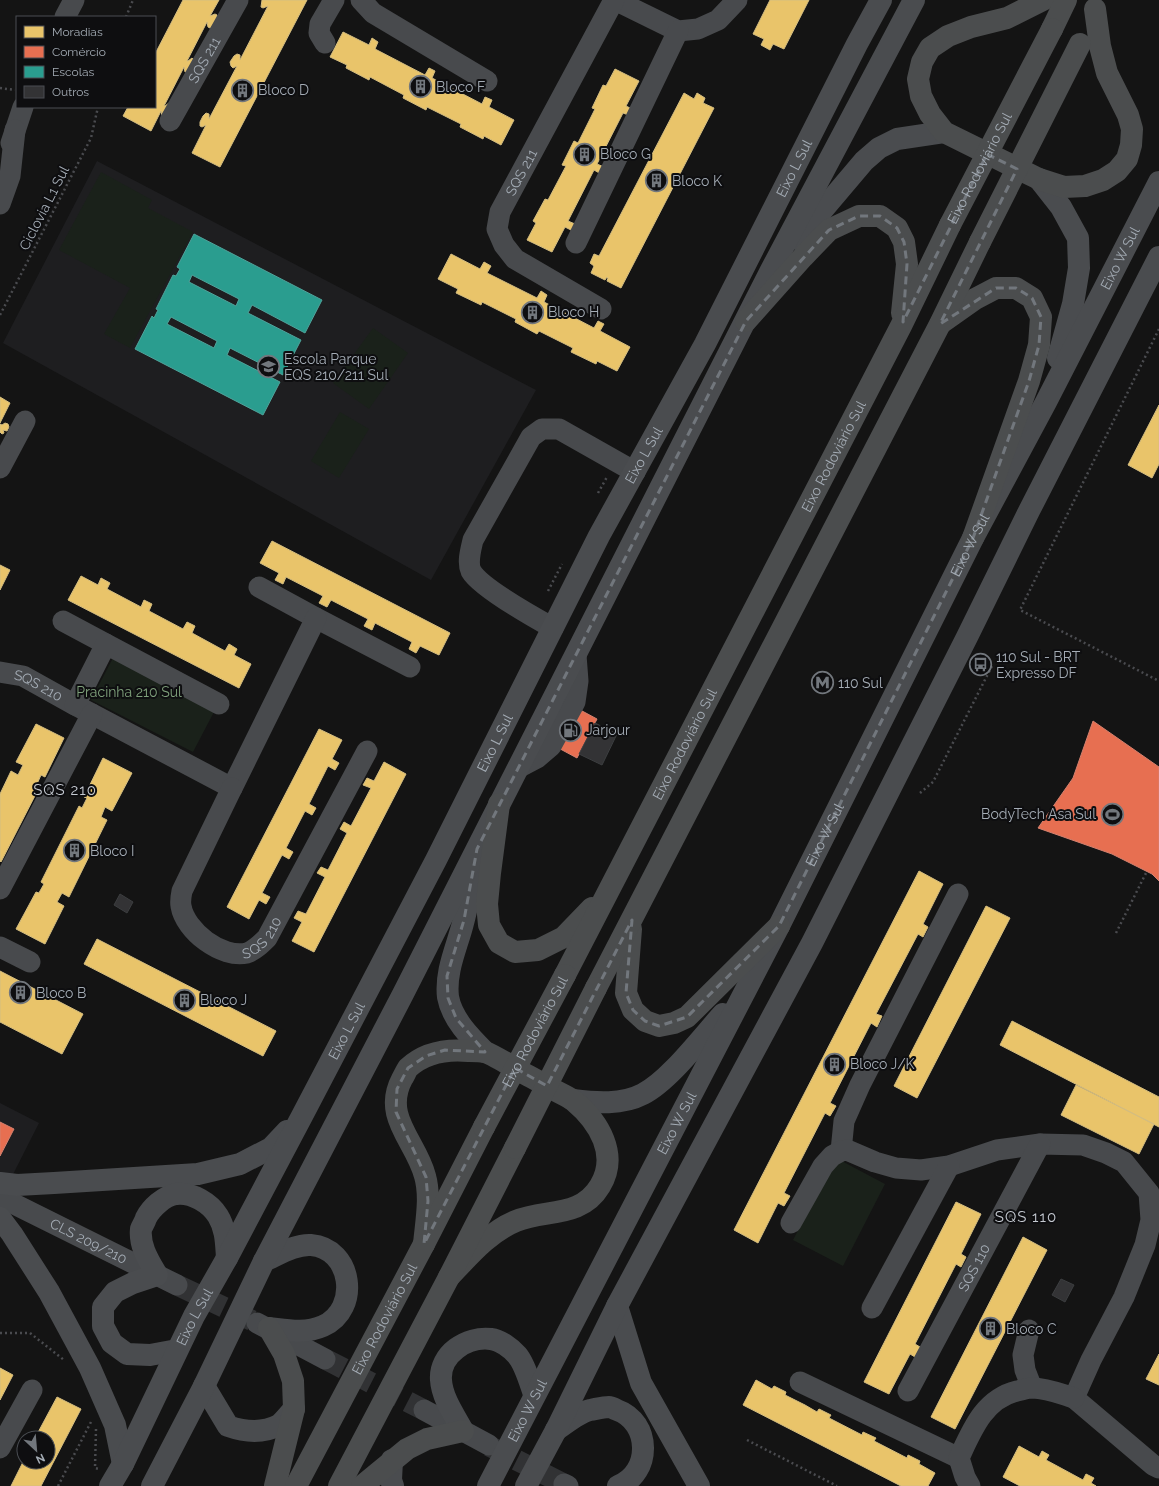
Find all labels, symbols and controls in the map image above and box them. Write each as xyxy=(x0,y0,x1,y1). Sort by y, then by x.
legend xyxy=(16,16,156,108)
text: Moradias xyxy=(52,25,103,39)
street label: SQS 211 xyxy=(185,34,224,86)
text: Comércio xyxy=(52,45,106,59)
text: Escolas xyxy=(52,65,95,79)
building icon: Bloco F xyxy=(407,74,433,100)
building icon: Bloco D xyxy=(229,77,255,103)
place label: Bloco F xyxy=(436,79,485,95)
place label: Bloco D xyxy=(258,82,309,98)
text: Outros xyxy=(52,85,89,99)
street label: Eixo Rodoviário Sul xyxy=(944,110,1015,226)
street label: Eixo L Sul xyxy=(773,137,815,200)
building icon: Bloco G xyxy=(572,141,598,167)
street label: SQS 211 xyxy=(502,146,540,198)
place label: Bloco G xyxy=(600,146,651,162)
street label: Ciclovia L1 Sul xyxy=(16,163,72,253)
building icon: Bloco K xyxy=(644,168,670,194)
place label: Bloco K xyxy=(672,173,722,189)
street label: Eixo W Sul xyxy=(1097,224,1143,292)
building icon: Bloco H xyxy=(520,299,546,325)
place label: Bloco H xyxy=(548,304,599,320)
place label: Escola Parque EQS 210/211 Sul xyxy=(284,351,388,383)
school or university icon: Escola Parque EQS 210/211 Sul xyxy=(255,354,281,380)
street label: Eixo Rodoviário Sul xyxy=(798,398,869,515)
street label: Eixo L Sul xyxy=(622,424,666,486)
street label: Eixo W Sul xyxy=(947,511,993,579)
place label: 110 Sul - BRT Expresso DF xyxy=(996,649,1081,681)
bus stop icon: 110 Sul - BRT Expresso DF xyxy=(967,652,993,678)
street label: SQS 210 xyxy=(13,667,65,704)
metro station icon: 110 Sul xyxy=(809,670,835,696)
place label: 110 Sul xyxy=(838,675,883,691)
park label: Pracinha 210 Sul xyxy=(76,684,182,700)
street label: Eixo Rodoviário Sul xyxy=(649,686,720,802)
street label: Eixo L Sul xyxy=(474,711,516,774)
fuel station icon: Jarjour xyxy=(557,717,583,743)
place label: Jarjour xyxy=(586,722,630,738)
district label: SQS 210 xyxy=(33,781,97,799)
street label: Eixo W Sul xyxy=(802,801,847,869)
sports icon: BodyTech Asa Sul xyxy=(1099,801,1125,827)
place label: BodyTech Asa Sul xyxy=(981,806,1096,822)
building icon: Bloco I xyxy=(61,838,87,864)
place label: Bloco I xyxy=(90,843,134,859)
street label: SQS 210 xyxy=(240,914,285,962)
street label: Eixo Rodoviário Sul xyxy=(499,973,571,1090)
building icon: Bloco B xyxy=(8,980,34,1006)
place label: Bloco B xyxy=(36,985,86,1001)
building icon: Bloco J xyxy=(172,987,198,1013)
place label: Bloco J xyxy=(200,992,247,1008)
street label: Eixo L Sul xyxy=(325,1000,368,1062)
building icon: Bloco J/K xyxy=(822,1051,848,1077)
place label: Bloco J/K xyxy=(850,1056,915,1072)
street label: Eixo W Sul xyxy=(654,1089,699,1157)
district label: SQS 110 xyxy=(995,1208,1057,1226)
street label: CLS 209/210 xyxy=(47,1215,130,1267)
street label: SQS 110 xyxy=(955,1241,993,1294)
street label: Eixo Rodoviário Sul xyxy=(349,1261,420,1377)
street label: Eixo L Sul xyxy=(173,1285,216,1348)
building icon: Bloco C xyxy=(978,1316,1004,1342)
place label: Bloco C xyxy=(1006,1321,1057,1337)
street label: Eixo W Sul xyxy=(504,1376,550,1445)
north arrow xyxy=(16,1430,56,1470)
text: N xyxy=(34,1451,47,1466)

